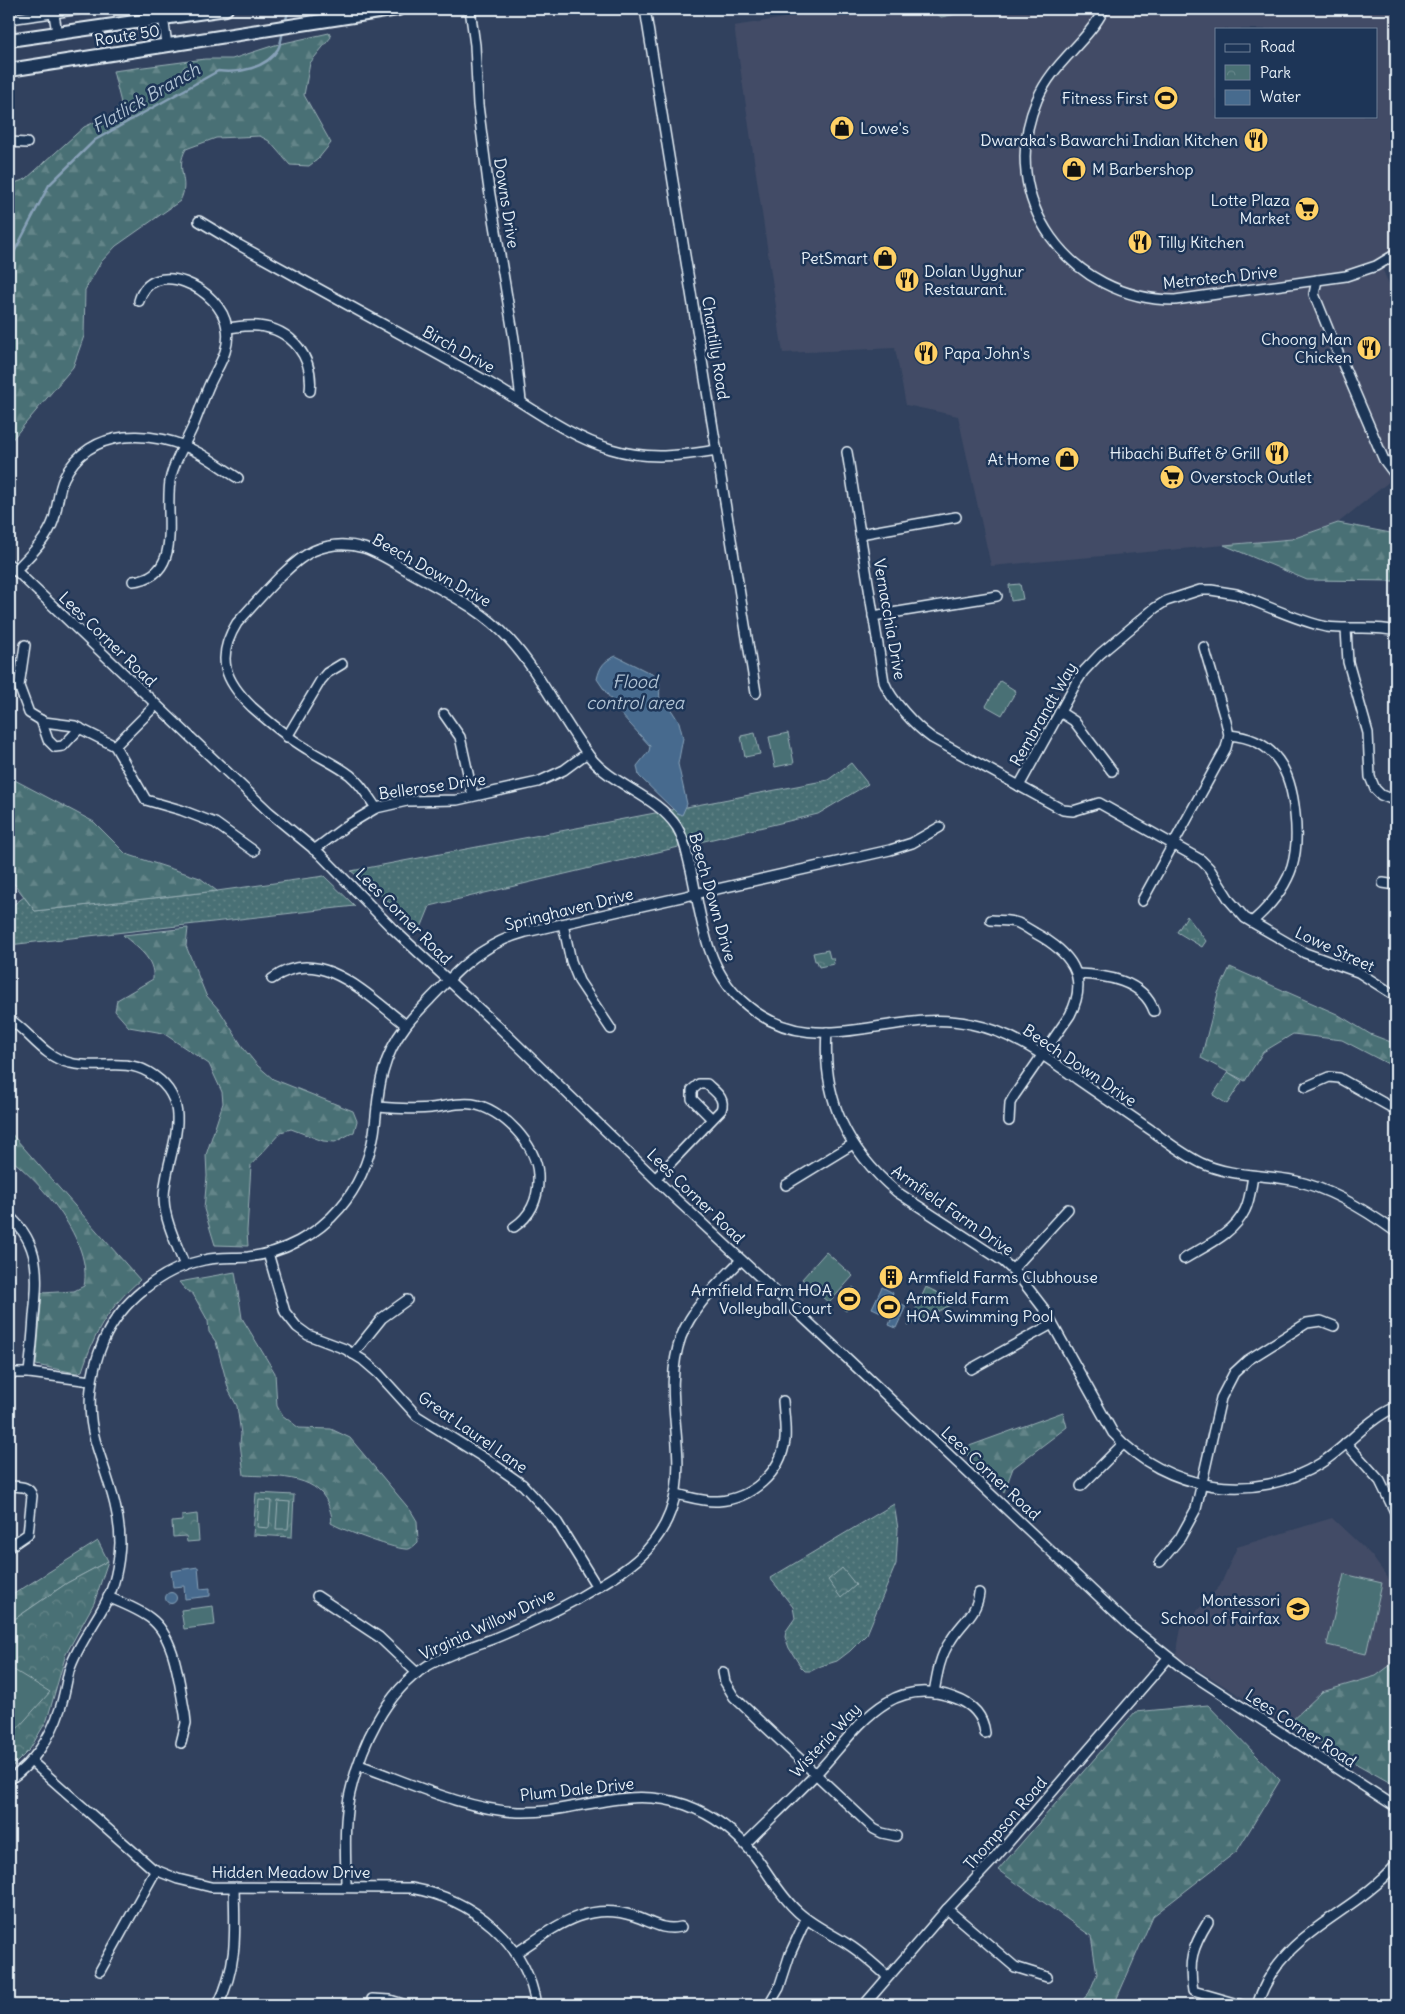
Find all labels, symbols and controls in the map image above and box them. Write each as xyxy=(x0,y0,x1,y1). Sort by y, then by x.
street label: Route 50 xyxy=(93,20,161,50)
legend xyxy=(1215,28,1378,118)
text: Road xyxy=(1260,37,1295,56)
water label: Flatlick Branch xyxy=(88,57,204,138)
text: Park xyxy=(1260,63,1291,82)
sports icon: Fitness First xyxy=(1153,85,1179,111)
text: Water xyxy=(1260,87,1301,106)
place label: Fitness First xyxy=(1062,88,1149,108)
shop icon: Lowe's xyxy=(829,115,855,141)
place label: Lowe's xyxy=(860,118,909,138)
restaurant icon: Dwaraka's Bawarchi Indian Kitchen xyxy=(1243,127,1269,153)
place label: Dwaraka's Bawarchi Indian Kitchen xyxy=(980,130,1238,150)
street label: Downs Drive xyxy=(490,156,524,250)
shop icon: M Barbershop xyxy=(1061,156,1087,182)
place label: M Barbershop xyxy=(1092,159,1194,179)
place label: Lotte Plaza Market xyxy=(1211,190,1291,228)
supermarket icon: Lotte Plaza Market xyxy=(1294,196,1320,222)
restaurant icon: Tilly Kitchen xyxy=(1127,229,1153,255)
place label: Tilly Kitchen xyxy=(1158,232,1244,252)
shop icon: PetSmart xyxy=(872,245,898,271)
place label: PetSmart xyxy=(801,248,869,268)
place label: Dolan Uyghur Restaurant. xyxy=(924,261,1024,299)
street label: Metrotech Drive xyxy=(1162,261,1278,293)
restaurant icon: Dolan Uyghur Restaurant. xyxy=(894,267,920,293)
street label: Chantilly Road xyxy=(698,295,734,401)
street label: Birch Drive xyxy=(419,321,499,377)
place label: Choong Man Chicken xyxy=(1261,329,1352,367)
restaurant icon: Choong Man Chicken xyxy=(1356,335,1382,361)
restaurant icon: Papa John's xyxy=(913,340,939,366)
place label: Papa John's xyxy=(944,343,1030,363)
restaurant icon: Hibachi Buffet & Grill xyxy=(1264,440,1290,466)
place label: Hibachi Buffet & Grill xyxy=(1110,443,1260,463)
shop icon: At Home xyxy=(1054,446,1080,472)
place label: At Home xyxy=(988,449,1050,469)
supermarket icon: Overstock Outlet xyxy=(1159,464,1185,490)
place label: Overstock Outlet xyxy=(1190,467,1312,487)
street label: Beech Down Drive xyxy=(369,529,495,611)
street label: Vernacchia Drive xyxy=(870,557,910,681)
street label: Lees Corner Road xyxy=(55,587,161,691)
street label: Rembrandt Way xyxy=(1005,658,1081,770)
water label: Flood control area xyxy=(586,670,686,714)
street label: Bellerose Drive xyxy=(377,769,487,803)
street label: Beech Down Drive xyxy=(685,830,741,964)
street label: Lees Corner Road xyxy=(352,864,456,968)
street label: Springhaven Drive xyxy=(503,883,635,935)
street label: Lowe Street xyxy=(1292,922,1378,976)
street label: Beech Down Drive xyxy=(1019,1020,1141,1110)
street label: Lees Corner Road xyxy=(643,1144,749,1248)
street label: Armfield Farm Drive xyxy=(888,1160,1018,1260)
building icon: Armfield Farms Clubhouse xyxy=(878,1264,904,1290)
place label: Armfield Farms Clubhouse xyxy=(908,1267,1098,1287)
place label: Armfield Farm HOA Volleyball Court xyxy=(691,1280,833,1318)
sports icon: Armfield Farm HOA Volleyball Court xyxy=(836,1286,862,1312)
place label: Armfield Farm HOA Swimming Pool xyxy=(906,1288,1053,1326)
sports icon: Armfield Farm HOA Swimming Pool xyxy=(876,1294,902,1320)
street label: Great Laurel Lane xyxy=(414,1387,532,1477)
street label: Lees Corner Road xyxy=(937,1422,1045,1524)
street label: Virginia Willow Drive xyxy=(416,1584,558,1664)
place label: Montessori School of Fairfax xyxy=(1161,1590,1280,1628)
school or university icon: Montessori School of Fairfax xyxy=(1285,1596,1311,1622)
street label: Lees Corner Road xyxy=(1242,1685,1360,1771)
street label: Wisteria Way xyxy=(785,1699,865,1781)
street label: Thompson Road xyxy=(959,1772,1051,1874)
street label: Plum Dale Drive xyxy=(519,1773,635,1805)
street label: Hidden Meadow Drive xyxy=(212,1862,370,1882)

